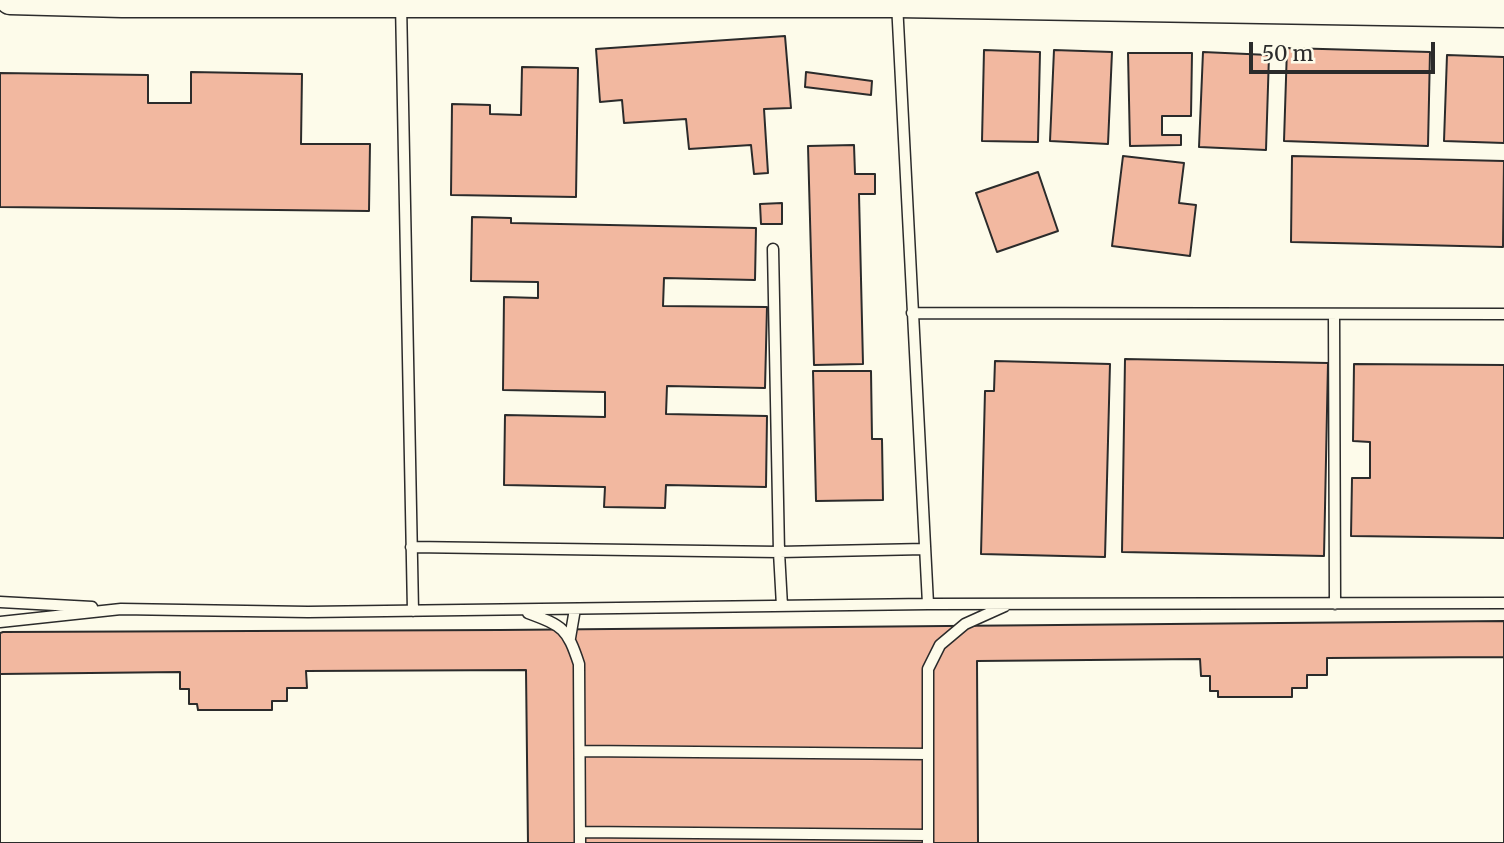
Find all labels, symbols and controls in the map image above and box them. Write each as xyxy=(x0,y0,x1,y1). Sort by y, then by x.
scale bar xyxy=(1252,28,1438,72)
text: 50 m xyxy=(1262,40,1313,67)

